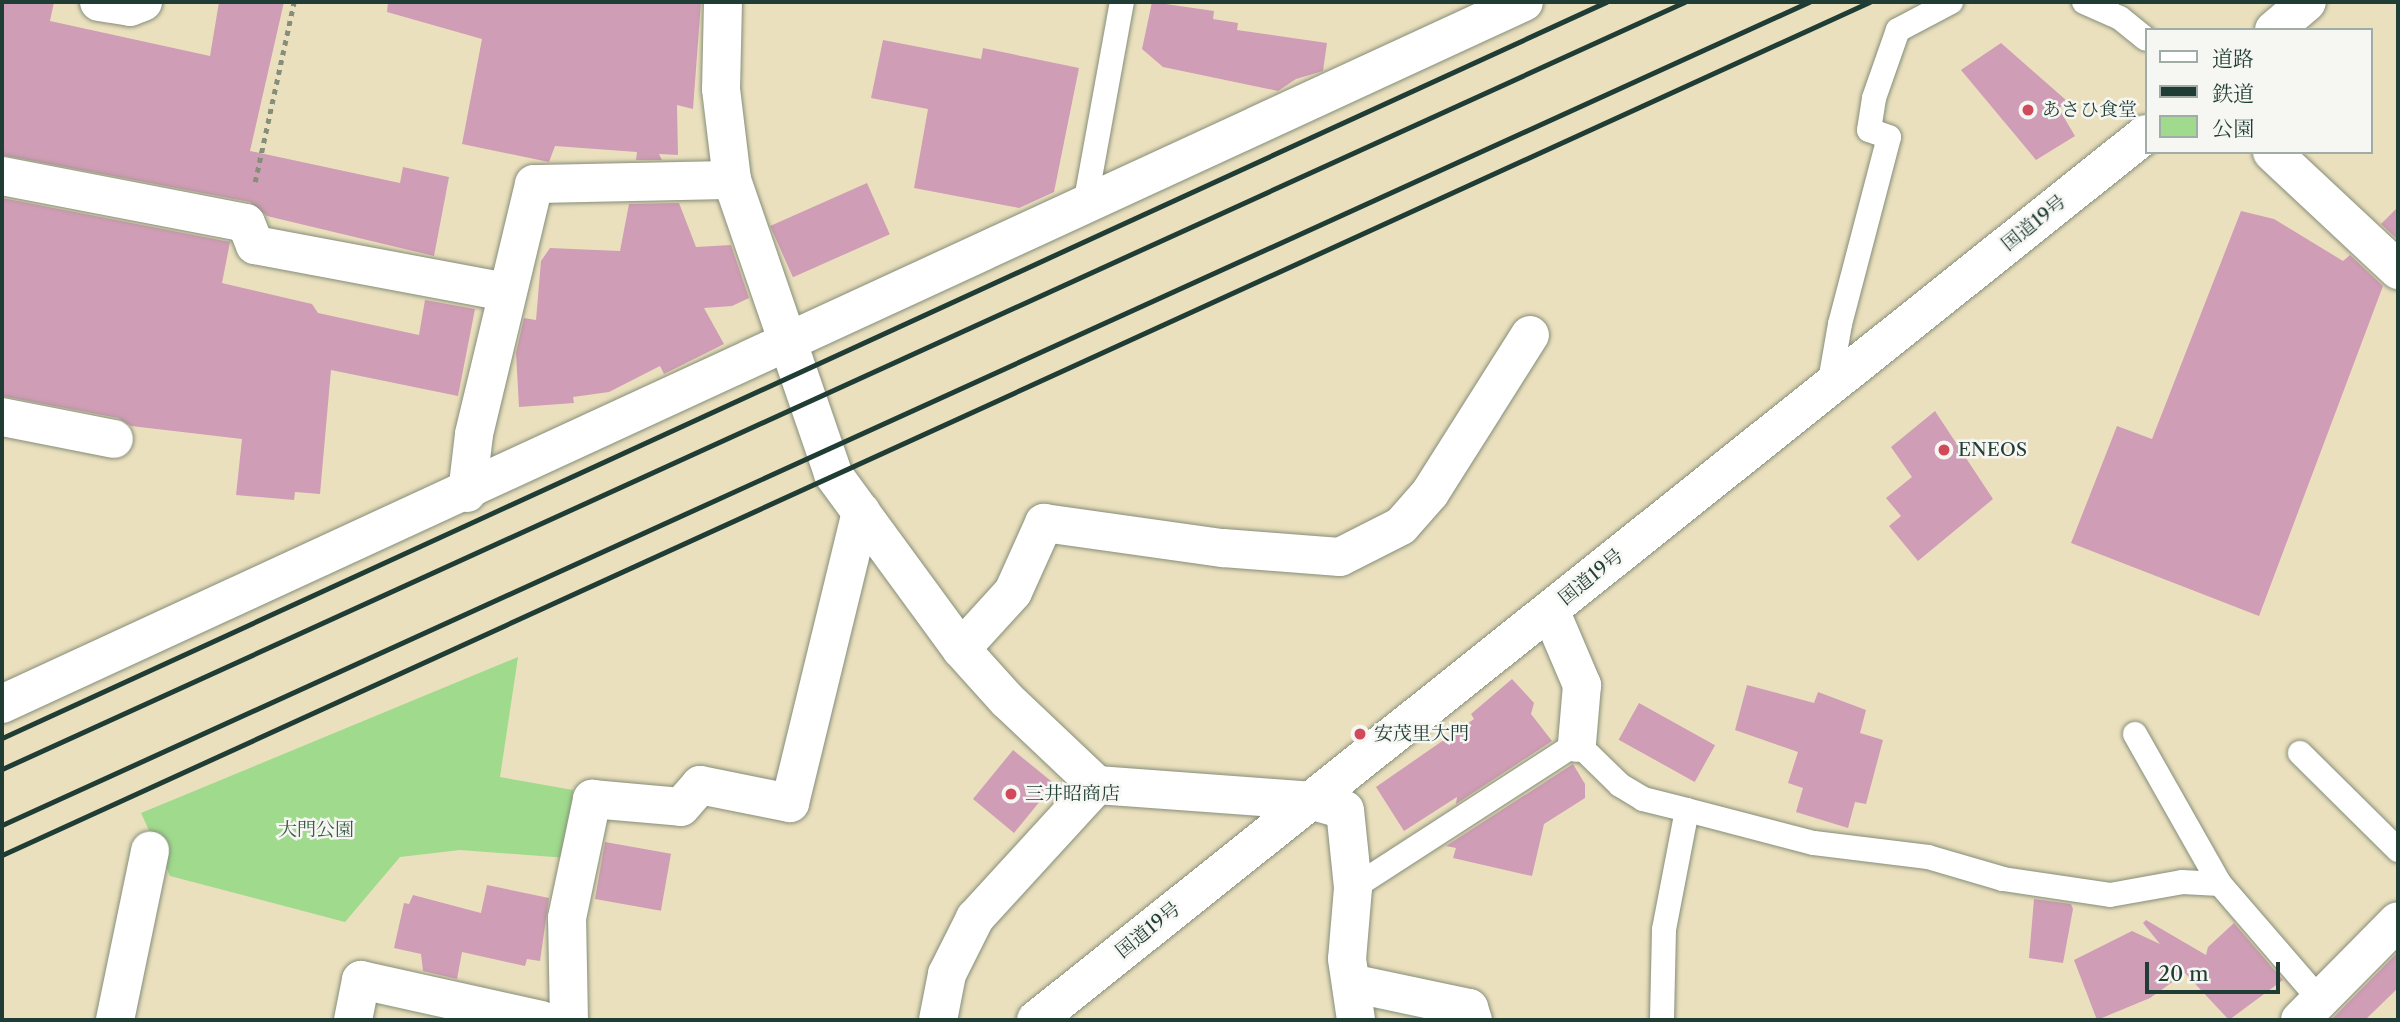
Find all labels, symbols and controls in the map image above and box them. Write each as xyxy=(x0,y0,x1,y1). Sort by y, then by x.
legend xyxy=(2144,28,2372,154)
text: 道路 xyxy=(2212,46,2254,71)
text: 鉄道 xyxy=(2212,81,2254,106)
place label: あさひ食堂 xyxy=(2042,99,2137,121)
marker: あさひ食堂 xyxy=(2020,102,2036,118)
text: 公園 xyxy=(2212,116,2254,141)
street label: 国道19号 xyxy=(1997,190,2071,256)
place label: ENEOS xyxy=(1958,439,2027,461)
marker: ENEOS xyxy=(1936,442,1952,458)
street label: 国道19号 xyxy=(1554,544,1628,610)
place label: 安茂里大門 xyxy=(1374,723,1469,745)
marker: 安茂里大門 xyxy=(1352,726,1368,742)
place label: 三井昭商店 xyxy=(1025,783,1120,805)
marker: 三井昭商店 xyxy=(1003,786,1019,802)
park label: 大門公園 xyxy=(278,819,354,841)
street label: 国道19号 xyxy=(1111,897,1185,963)
scale bar xyxy=(2148,948,2283,992)
text: 20 m xyxy=(2158,961,2209,986)

